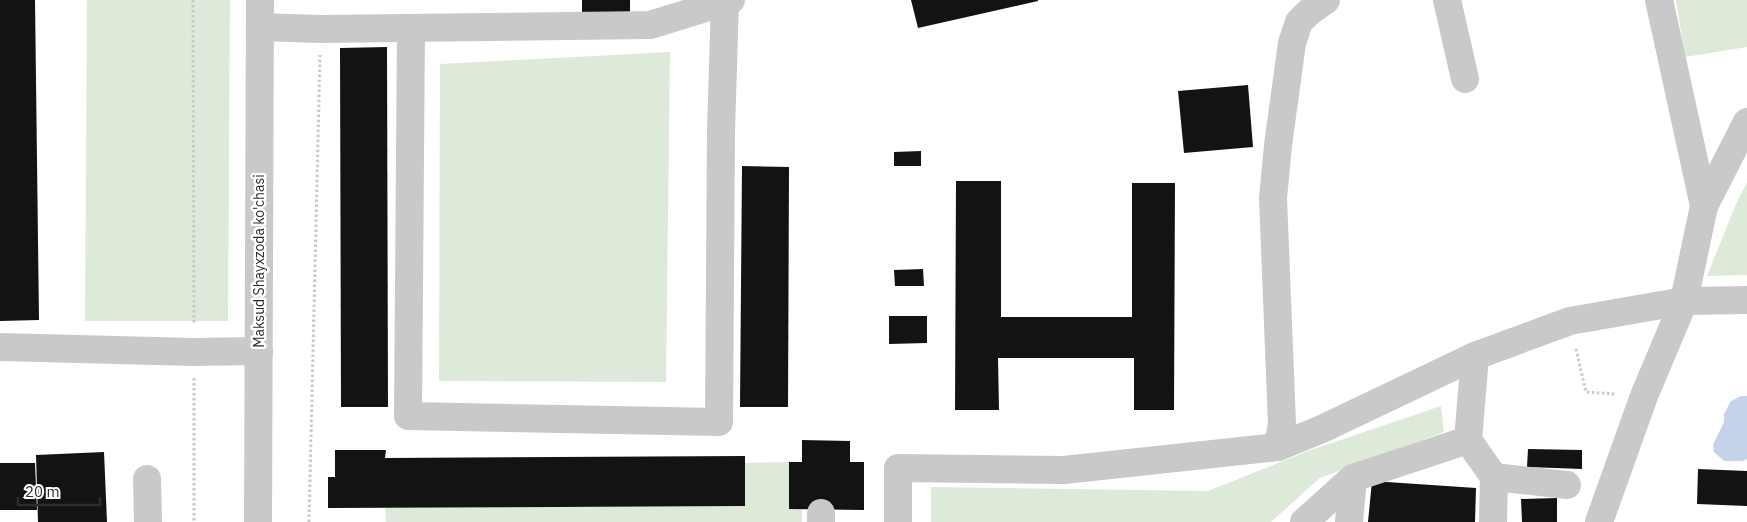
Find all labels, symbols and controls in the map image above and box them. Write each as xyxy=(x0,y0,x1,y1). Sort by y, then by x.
street label: Maksud Shayxzoda ko'chasi xyxy=(250,174,268,348)
scale bar xyxy=(18,474,100,506)
text: 20 m xyxy=(25,482,60,501)

